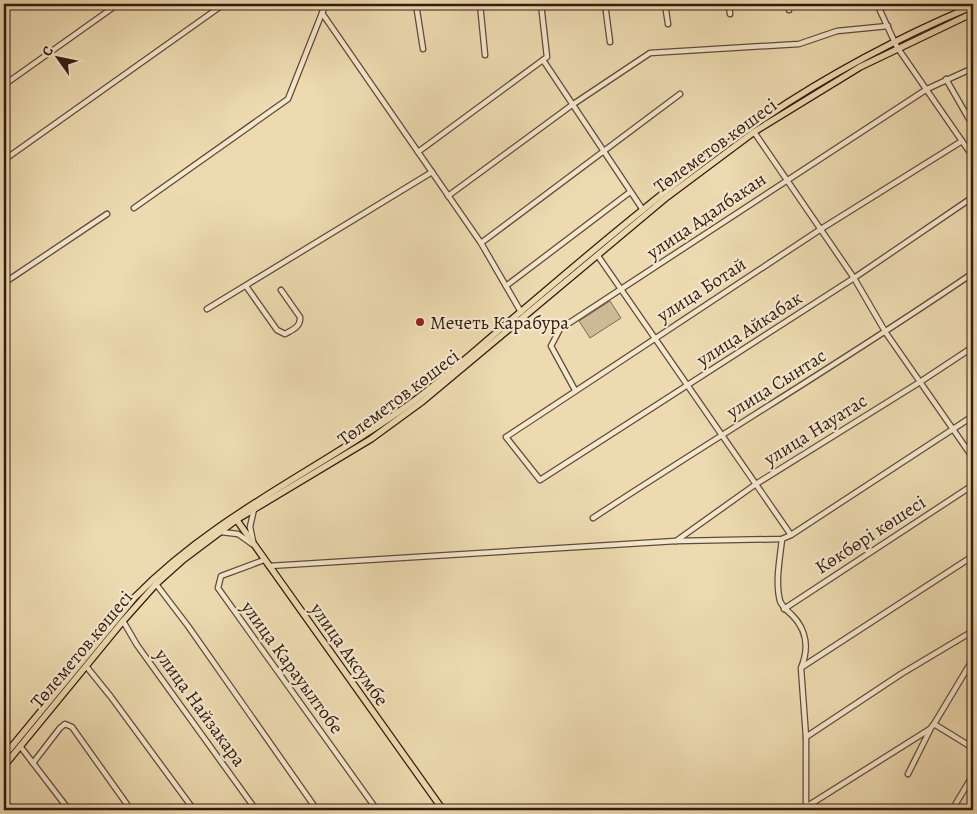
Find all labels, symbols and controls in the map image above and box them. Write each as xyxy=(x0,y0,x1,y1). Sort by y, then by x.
north arrow xyxy=(32,32,82,82)
text: С xyxy=(37,42,58,60)
street label: Төлеметов көшесі xyxy=(649,92,782,199)
street label: улица Адалбакан xyxy=(641,166,771,266)
street label: улица Ботай xyxy=(651,251,751,329)
street label: улица Айкабак xyxy=(691,285,807,373)
place label: Мечеть Карабура xyxy=(430,310,569,336)
marker: Мечеть Карабура xyxy=(414,316,426,328)
street label: Төлеметов көшесі xyxy=(332,343,465,452)
street label: улица Сынтас xyxy=(721,343,831,425)
street label: улица Науатас xyxy=(758,388,872,472)
street label: Көкбөрі көшесі xyxy=(810,489,931,580)
street label: Төлеметов көшесі xyxy=(25,585,139,714)
street label: улица Карауылтобе xyxy=(234,595,349,739)
street label: улица Аксумбе xyxy=(303,597,394,711)
street label: улица Найзакара xyxy=(148,643,252,772)

